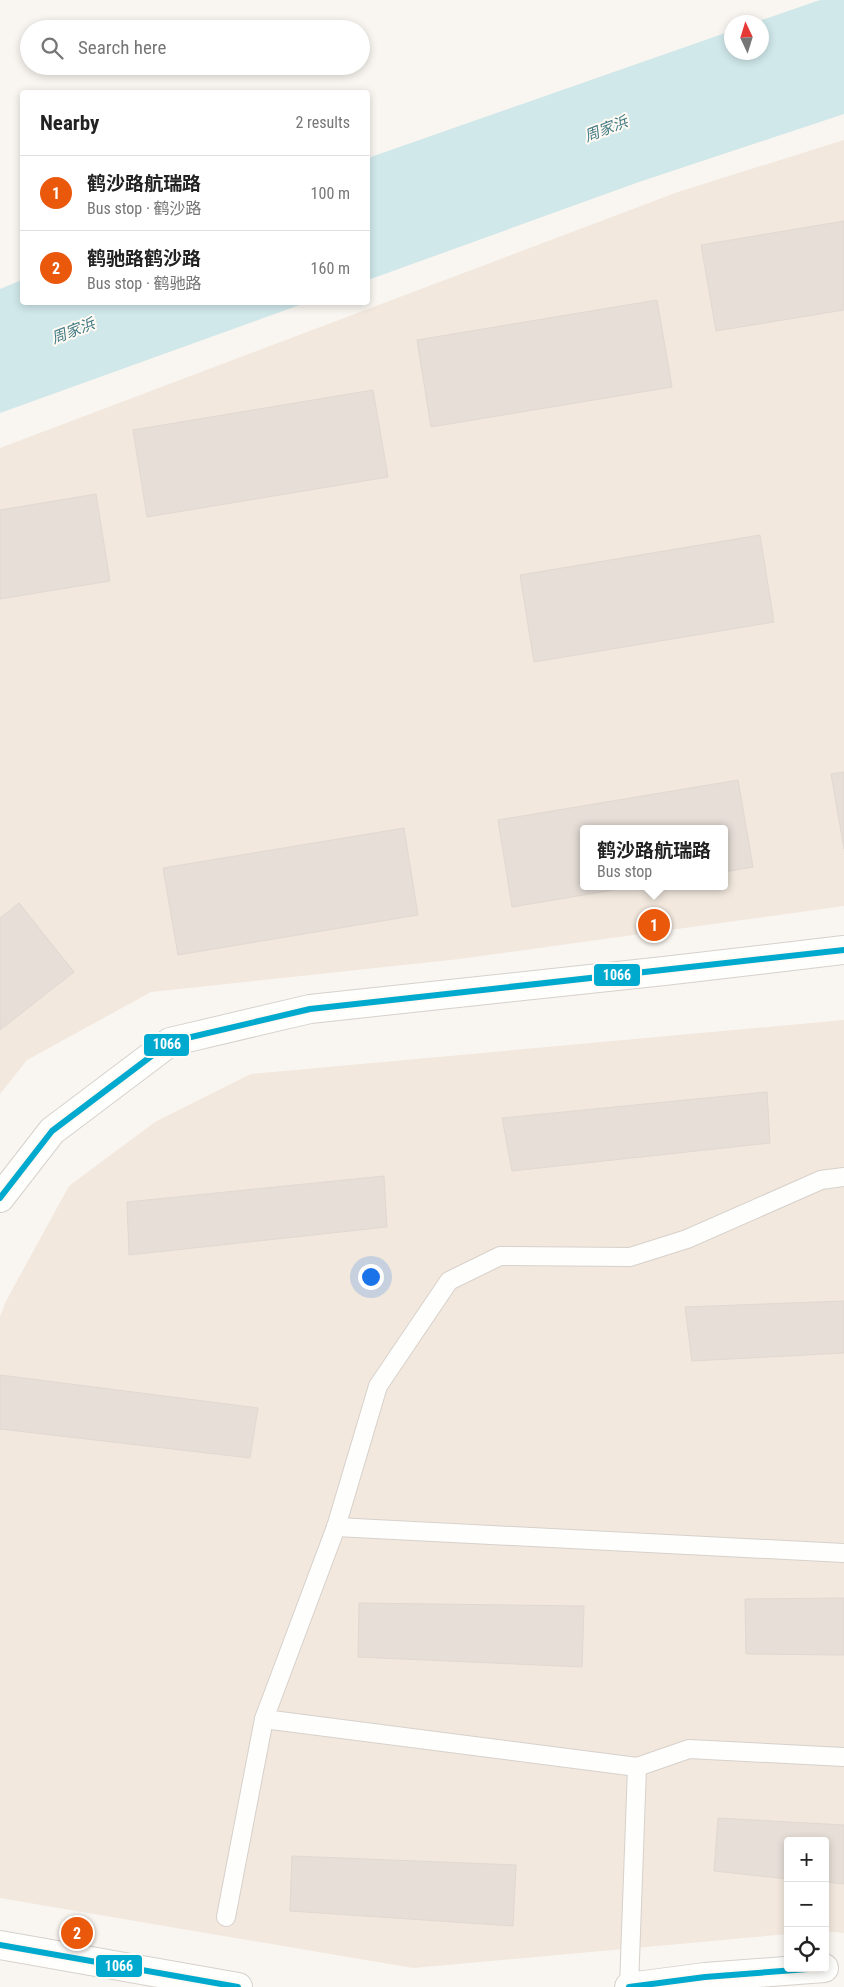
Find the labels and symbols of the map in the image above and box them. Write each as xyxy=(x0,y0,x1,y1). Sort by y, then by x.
north arrow xyxy=(724,15,769,60)
water label: 周家浜 xyxy=(582,112,632,145)
water label: 周家浜 xyxy=(49,314,99,347)
pin: 1 xyxy=(638,906,670,944)
line badge: 1066 xyxy=(593,963,641,987)
text: 1066 xyxy=(603,967,631,983)
line badge: 1066 xyxy=(143,1033,190,1057)
text: 1066 xyxy=(153,1036,181,1052)
your location xyxy=(358,1264,384,1290)
pin: 2 xyxy=(61,1914,93,1952)
line badge: 1066 xyxy=(95,1954,143,1978)
text: 1066 xyxy=(105,1958,133,1974)

